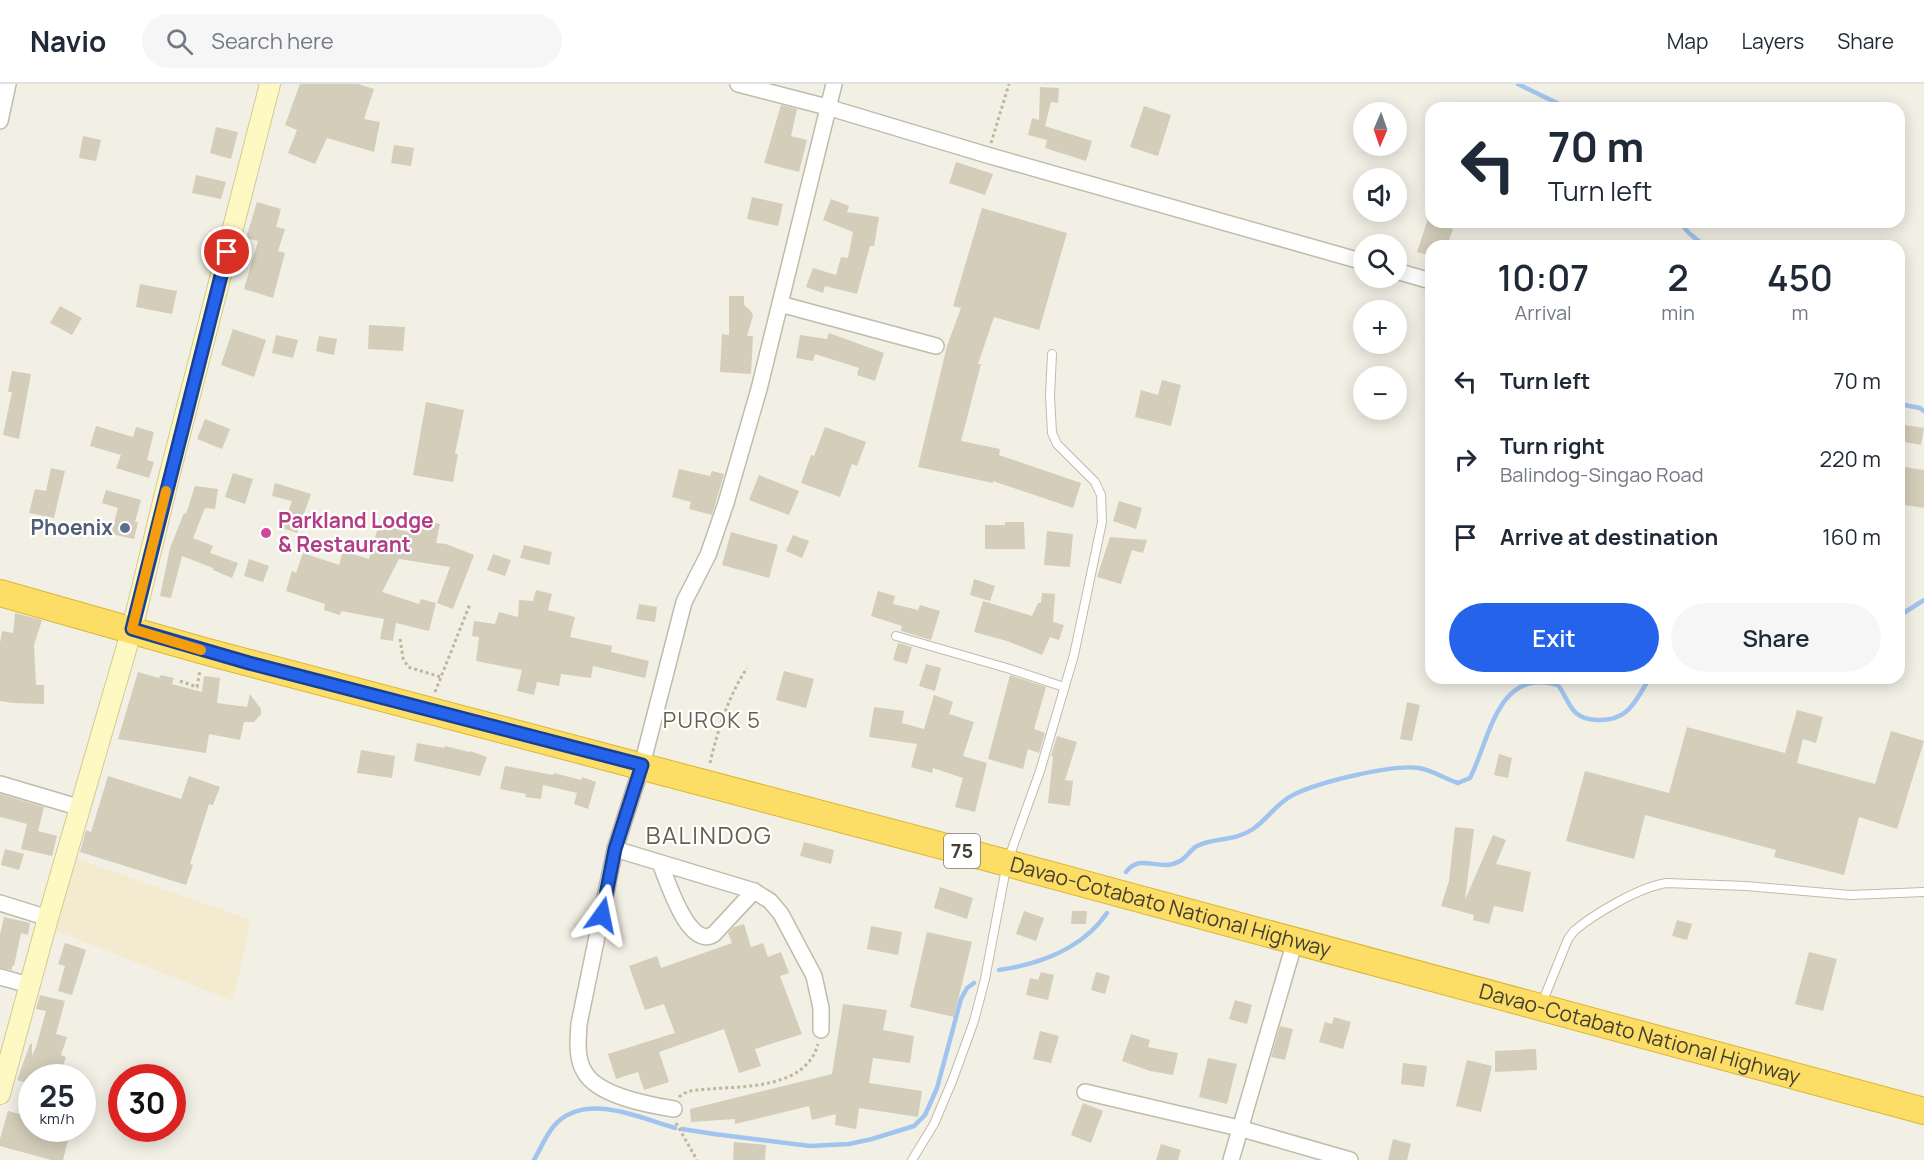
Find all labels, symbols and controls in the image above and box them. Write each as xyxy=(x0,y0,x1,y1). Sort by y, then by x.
search box xyxy=(142,14,562,68)
text: Navio xyxy=(30,22,106,60)
icon: search xyxy=(163,25,196,58)
text: Search here xyxy=(211,26,334,56)
text: Map xyxy=(1667,27,1708,55)
text: Layers xyxy=(1741,27,1804,55)
text: Share xyxy=(1837,27,1894,55)
north arrow xyxy=(1353,102,1407,156)
map controls xyxy=(1353,102,1407,420)
text: 70 m xyxy=(1548,117,1644,175)
icon: left xyxy=(1449,126,1527,204)
button: sound xyxy=(1353,168,1407,222)
text: Turn left xyxy=(1548,172,1652,209)
pin xyxy=(201,226,252,277)
button: search xyxy=(1353,234,1407,288)
icon: arrive xyxy=(210,235,243,268)
text: 10:07 xyxy=(1497,253,1589,302)
text: 2 xyxy=(1668,253,1689,302)
text: 450 xyxy=(1767,253,1833,302)
text: Arrival xyxy=(1515,299,1572,326)
text: min xyxy=(1661,299,1695,326)
text: m xyxy=(1791,299,1808,326)
button: + xyxy=(1353,300,1407,354)
icon: left xyxy=(1449,365,1482,398)
button: − xyxy=(1353,366,1407,420)
text: Turn left xyxy=(1500,366,1590,396)
text: 70 m xyxy=(1833,366,1881,396)
text: Turn right xyxy=(1500,431,1605,461)
icon: right xyxy=(1449,443,1482,476)
text: 220 m xyxy=(1819,444,1881,474)
text: Balindog-Singao Road xyxy=(1500,461,1704,488)
place label: Parkland Lodge & Restaurant xyxy=(278,506,434,558)
place label: Phoenix xyxy=(30,513,113,541)
marker: Phoenix xyxy=(118,521,132,535)
icon: arrive xyxy=(1449,521,1482,554)
text: Arrive at destination xyxy=(1500,522,1718,552)
text: 160 m xyxy=(1822,522,1881,552)
marker: Parkland Lodge & Restaurant xyxy=(259,526,273,540)
button: Exit xyxy=(1449,603,1659,672)
button: Share xyxy=(1671,603,1881,672)
district label: PUROK 5 xyxy=(663,705,761,735)
district label: BALINDOG xyxy=(646,818,772,851)
road number: 75 xyxy=(944,834,980,868)
street label: Davao-Cotabato National Highway xyxy=(1007,849,1334,963)
position arrow xyxy=(570,883,634,947)
street label: Davao-Cotabato National Highway xyxy=(1476,976,1804,1090)
speed limit sign: 30 xyxy=(108,1064,186,1142)
text: 25 xyxy=(39,1075,75,1116)
text: km/h xyxy=(40,1108,74,1129)

